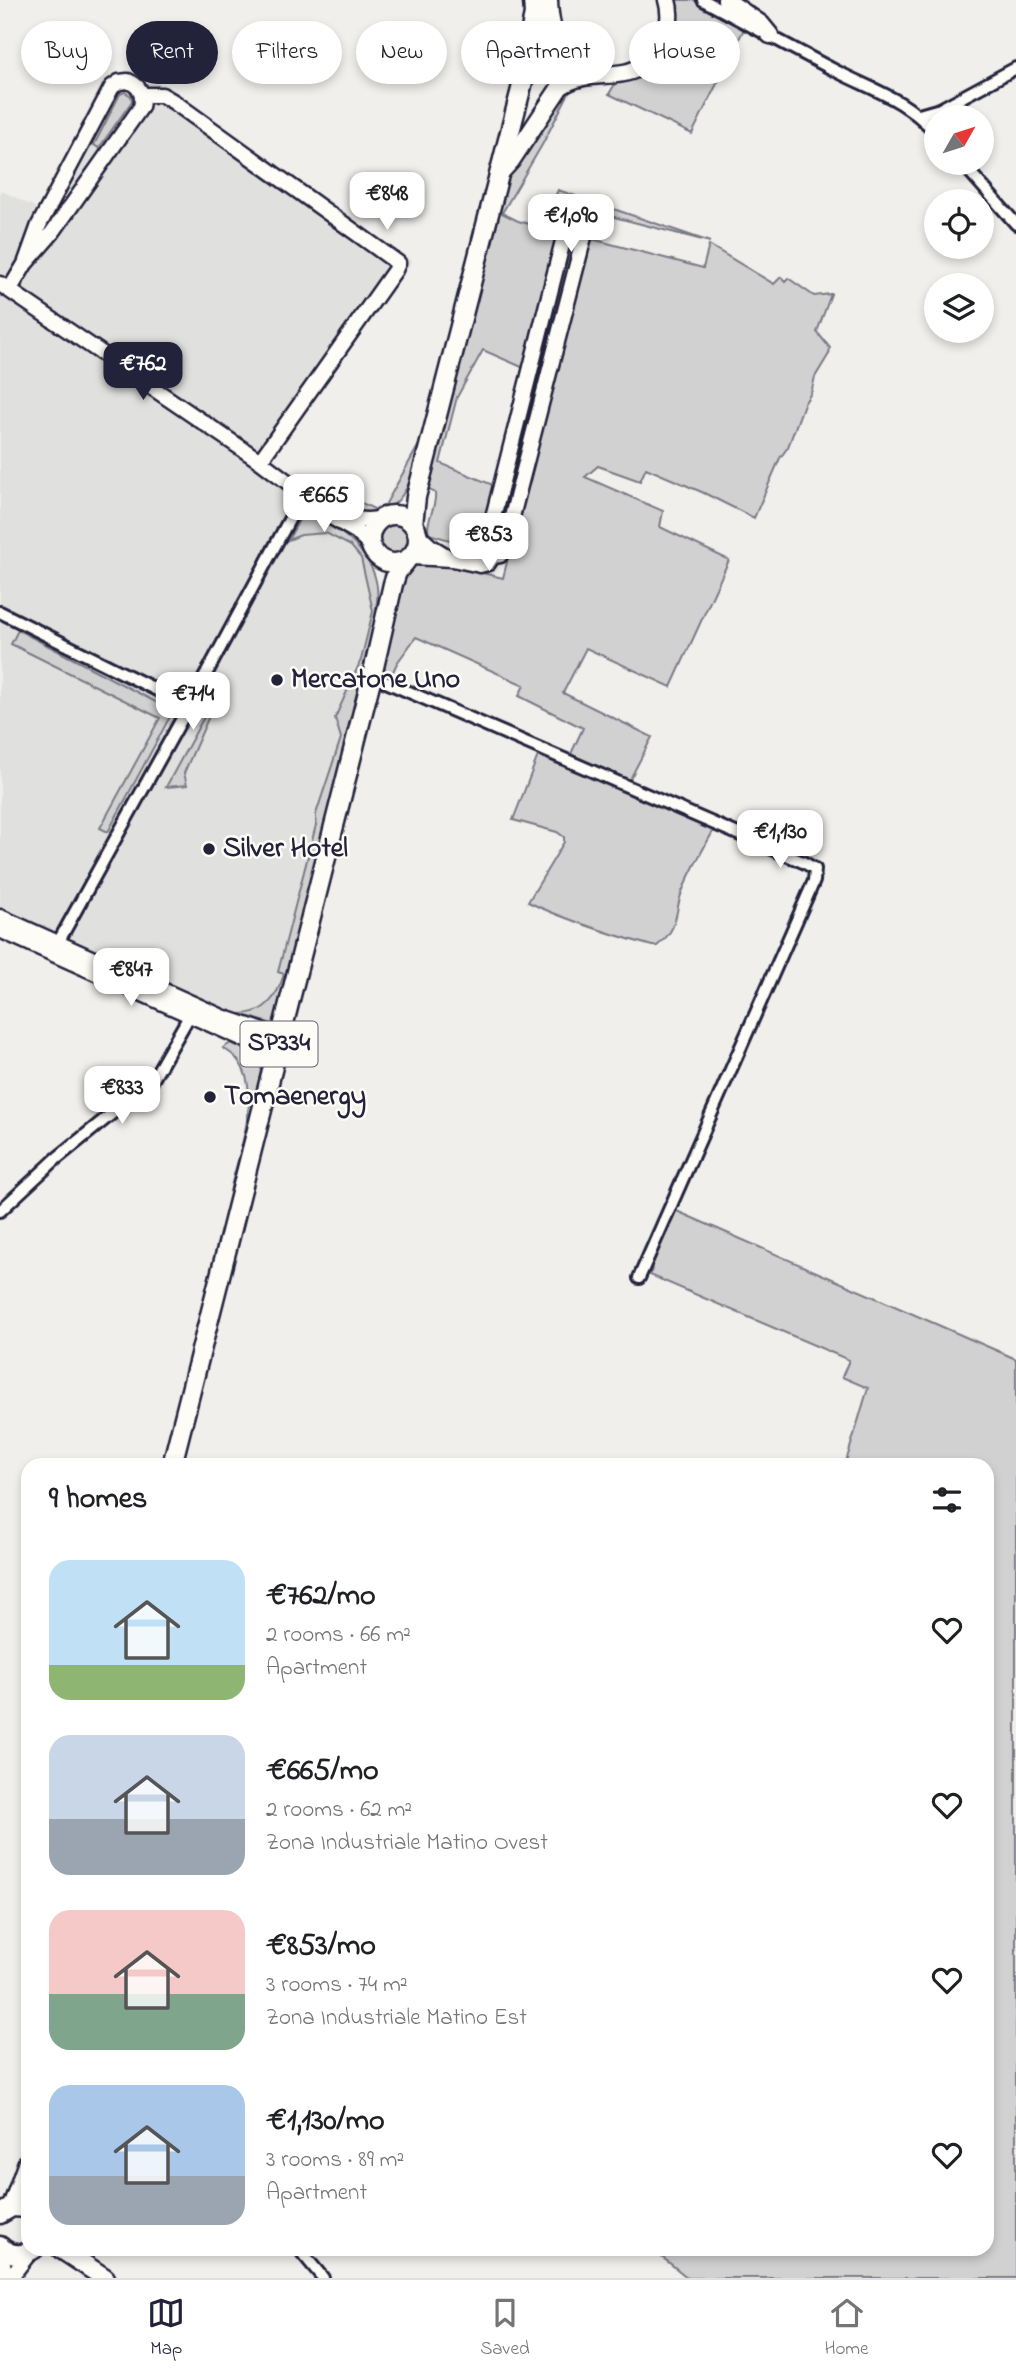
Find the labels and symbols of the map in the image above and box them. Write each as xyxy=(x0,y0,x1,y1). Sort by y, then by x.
north arrow xyxy=(924,105,994,175)
pin: €848 xyxy=(346,173,428,232)
pin: €1,090 xyxy=(514,194,628,254)
pin: €762 xyxy=(102,342,184,402)
pin: €665 xyxy=(283,475,365,534)
pin: €853 xyxy=(448,514,530,573)
place label: Mercatone Uno xyxy=(291,660,460,701)
pin: €714 xyxy=(152,672,234,732)
marker: Mercatone Uno xyxy=(269,672,285,688)
pin: €1,130 xyxy=(723,810,837,870)
place label: Silver Hotel xyxy=(223,829,348,870)
marker: Silver Hotel xyxy=(201,841,217,857)
pin: €847 xyxy=(90,948,172,1008)
road number: SP334 xyxy=(240,1021,318,1066)
pin: €833 xyxy=(81,1066,163,1126)
place label: Tomaenergy xyxy=(224,1077,366,1119)
marker: Tomaenergy xyxy=(202,1089,218,1105)

